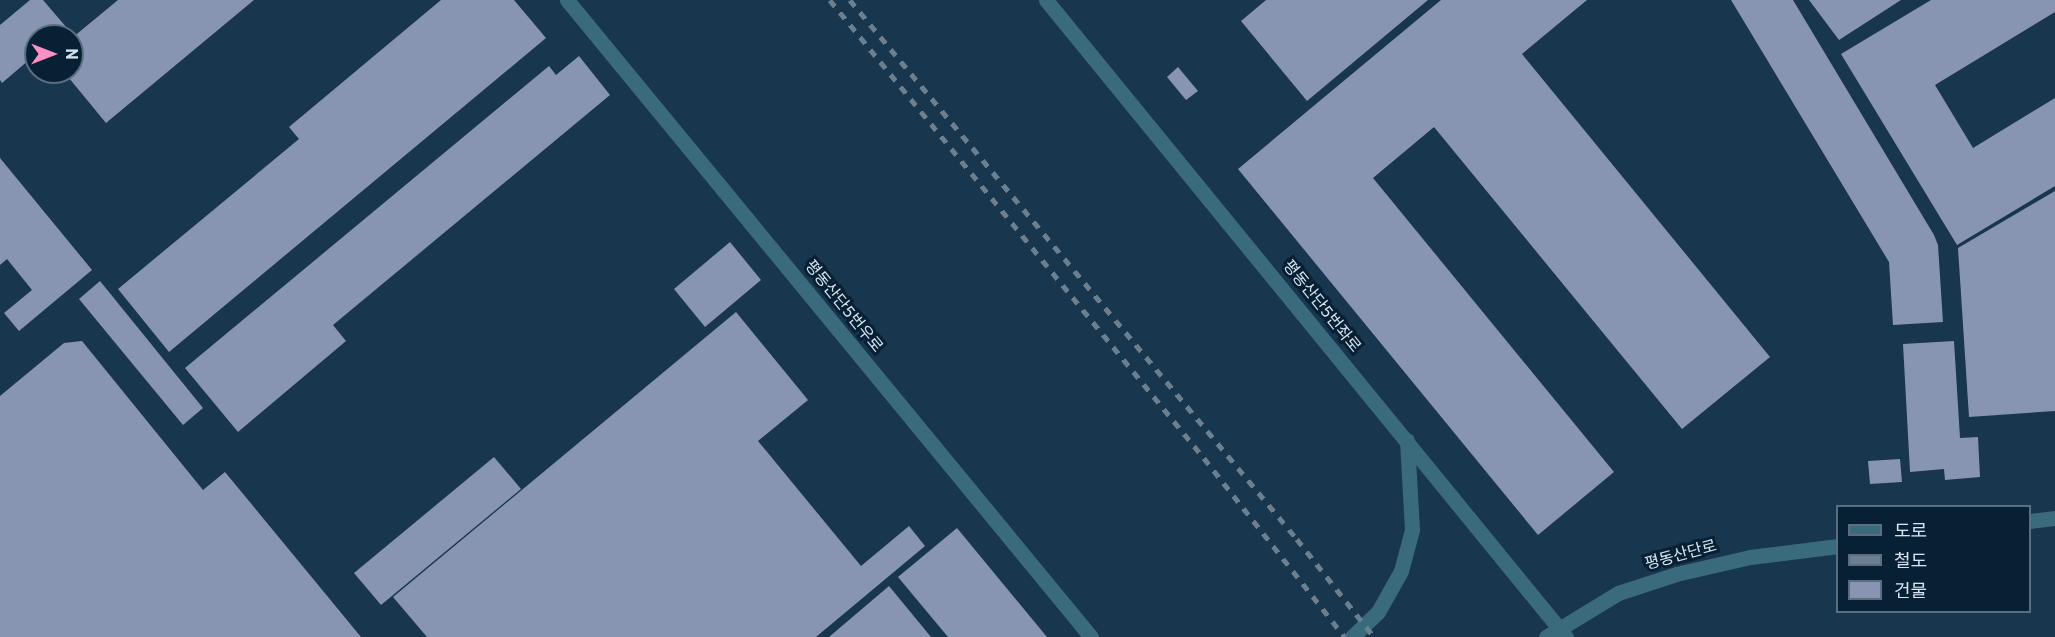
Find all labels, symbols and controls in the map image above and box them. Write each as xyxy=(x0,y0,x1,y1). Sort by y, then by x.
north arrow xyxy=(24,24,84,84)
text: N xyxy=(60,48,80,60)
street label: 평동산단5번우로 xyxy=(800,257,886,357)
street label: 평동산단5번좌로 xyxy=(1278,257,1364,357)
legend xyxy=(1836,505,2031,613)
text: 도로 xyxy=(1894,521,1927,544)
street label: 평동산단로 xyxy=(1643,537,1719,575)
text: 철도 xyxy=(1894,551,1927,574)
text: 건물 xyxy=(1894,581,1927,604)

